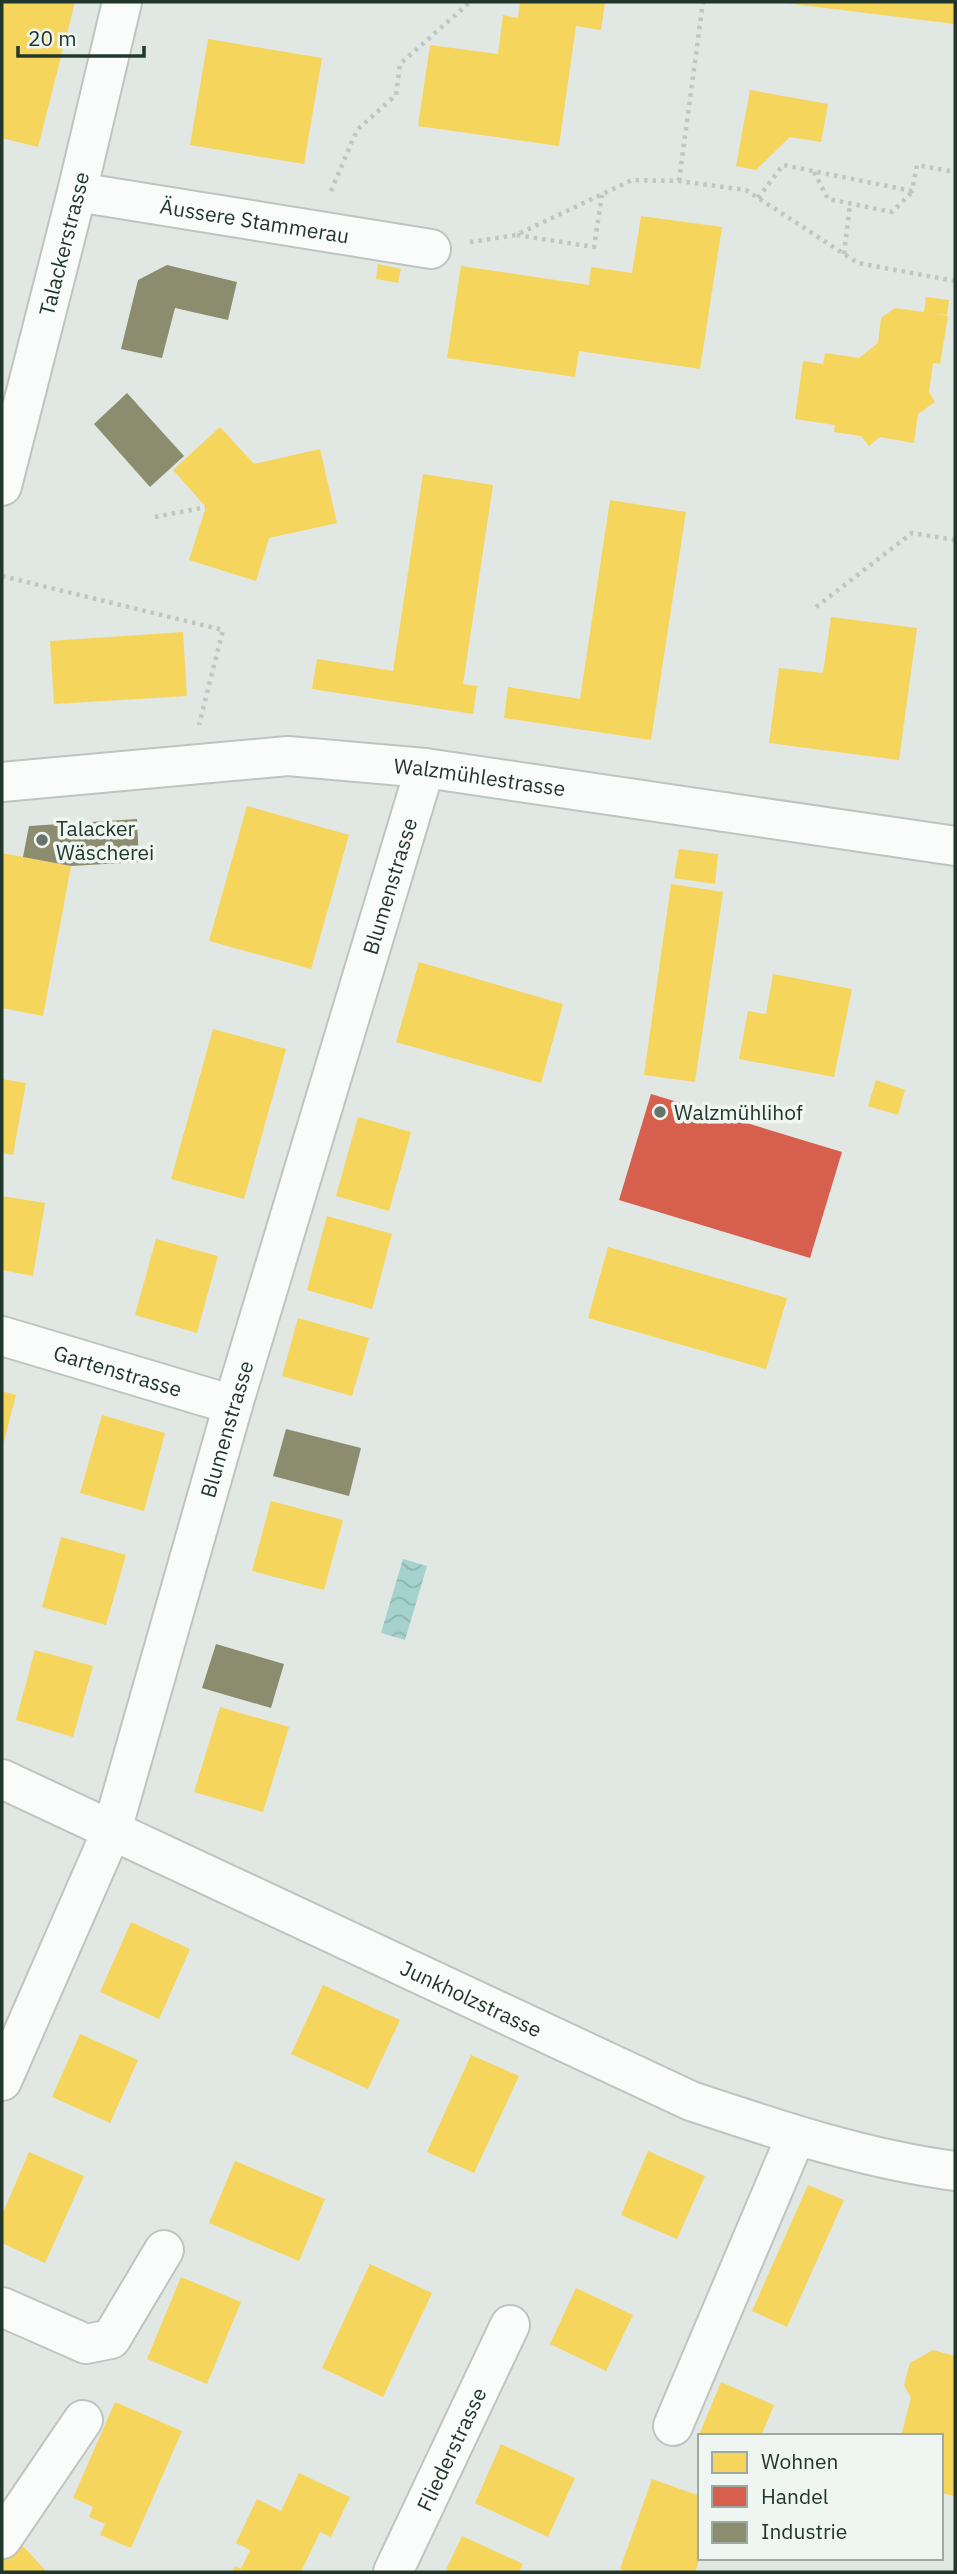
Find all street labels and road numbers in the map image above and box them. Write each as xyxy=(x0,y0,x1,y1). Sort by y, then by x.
street label: Talackerstrasse xyxy=(32,169,95,319)
street label: Äussere Stammerau xyxy=(158,192,351,250)
street label: Walzmühlestrasse xyxy=(393,751,567,802)
street label: Blumenstrasse xyxy=(356,814,423,958)
street label: Gartenstrasse xyxy=(50,1338,185,1403)
street label: Blumenstrasse xyxy=(193,1357,260,1501)
street label: Junkholzstrasse xyxy=(396,1953,547,2043)
street label: Fliederstrasse xyxy=(410,2383,493,2516)

